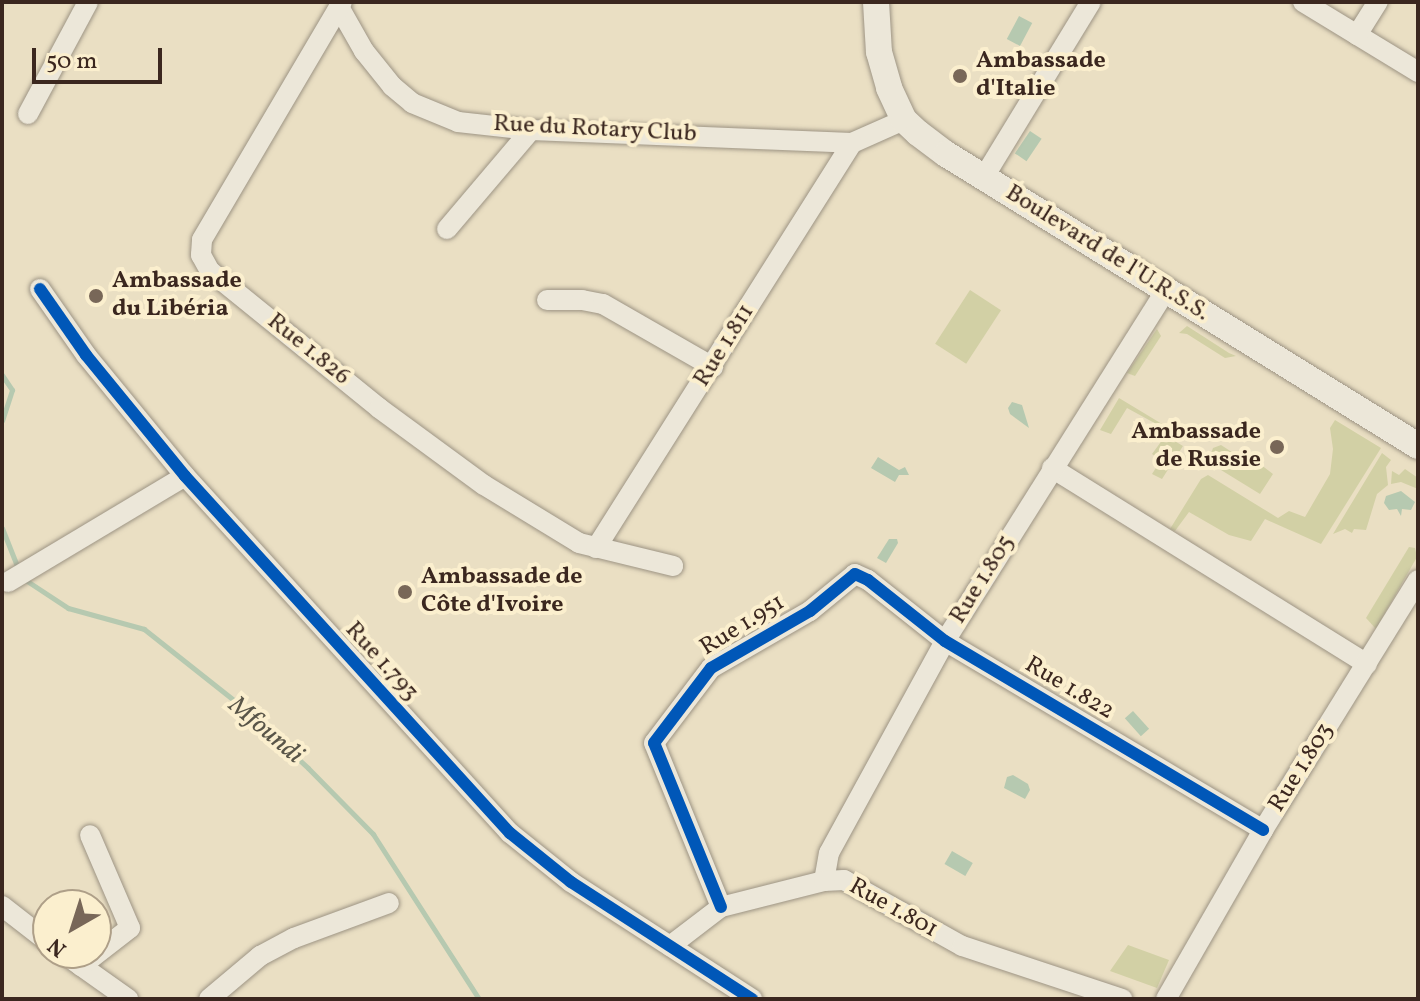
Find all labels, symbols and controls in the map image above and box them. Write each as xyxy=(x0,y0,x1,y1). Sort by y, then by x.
scale bar xyxy=(36,32,166,82)
text: 50 m xyxy=(46,45,98,79)
place label: Ambassade d'Italie xyxy=(976,48,1106,104)
marker: Ambassade d'Italie xyxy=(951,67,969,85)
street label: Rue du Rotary Club xyxy=(492,110,698,150)
street label: Boulevard de l'U.R.S.S. xyxy=(1000,179,1214,329)
place label: Ambassade du Libéria xyxy=(112,268,242,324)
marker: Ambassade du Libéria xyxy=(87,287,105,305)
street label: Rue 1.811 xyxy=(688,299,762,393)
street label: Rue 1.826 xyxy=(261,308,355,392)
place label: Ambassade de Russie xyxy=(1131,419,1261,475)
marker: Ambassade de Russie xyxy=(1268,438,1286,456)
street label: Rue 1.805 xyxy=(945,530,1021,630)
place label: Ambassade de Côte d'Ivoire xyxy=(421,564,582,620)
marker: Ambassade de Côte d'Ivoire xyxy=(396,583,414,601)
street label: Rue 1.951 xyxy=(695,589,791,663)
street label: Rue 1.793 xyxy=(338,617,424,707)
street label: Rue 1.822 xyxy=(1019,651,1119,727)
water label: Mfoundi xyxy=(221,691,309,771)
street label: Rue 1.803 xyxy=(1263,718,1341,818)
street label: Rue 1.801 xyxy=(844,873,942,945)
north arrow xyxy=(32,889,112,969)
text: N xyxy=(42,929,74,964)

